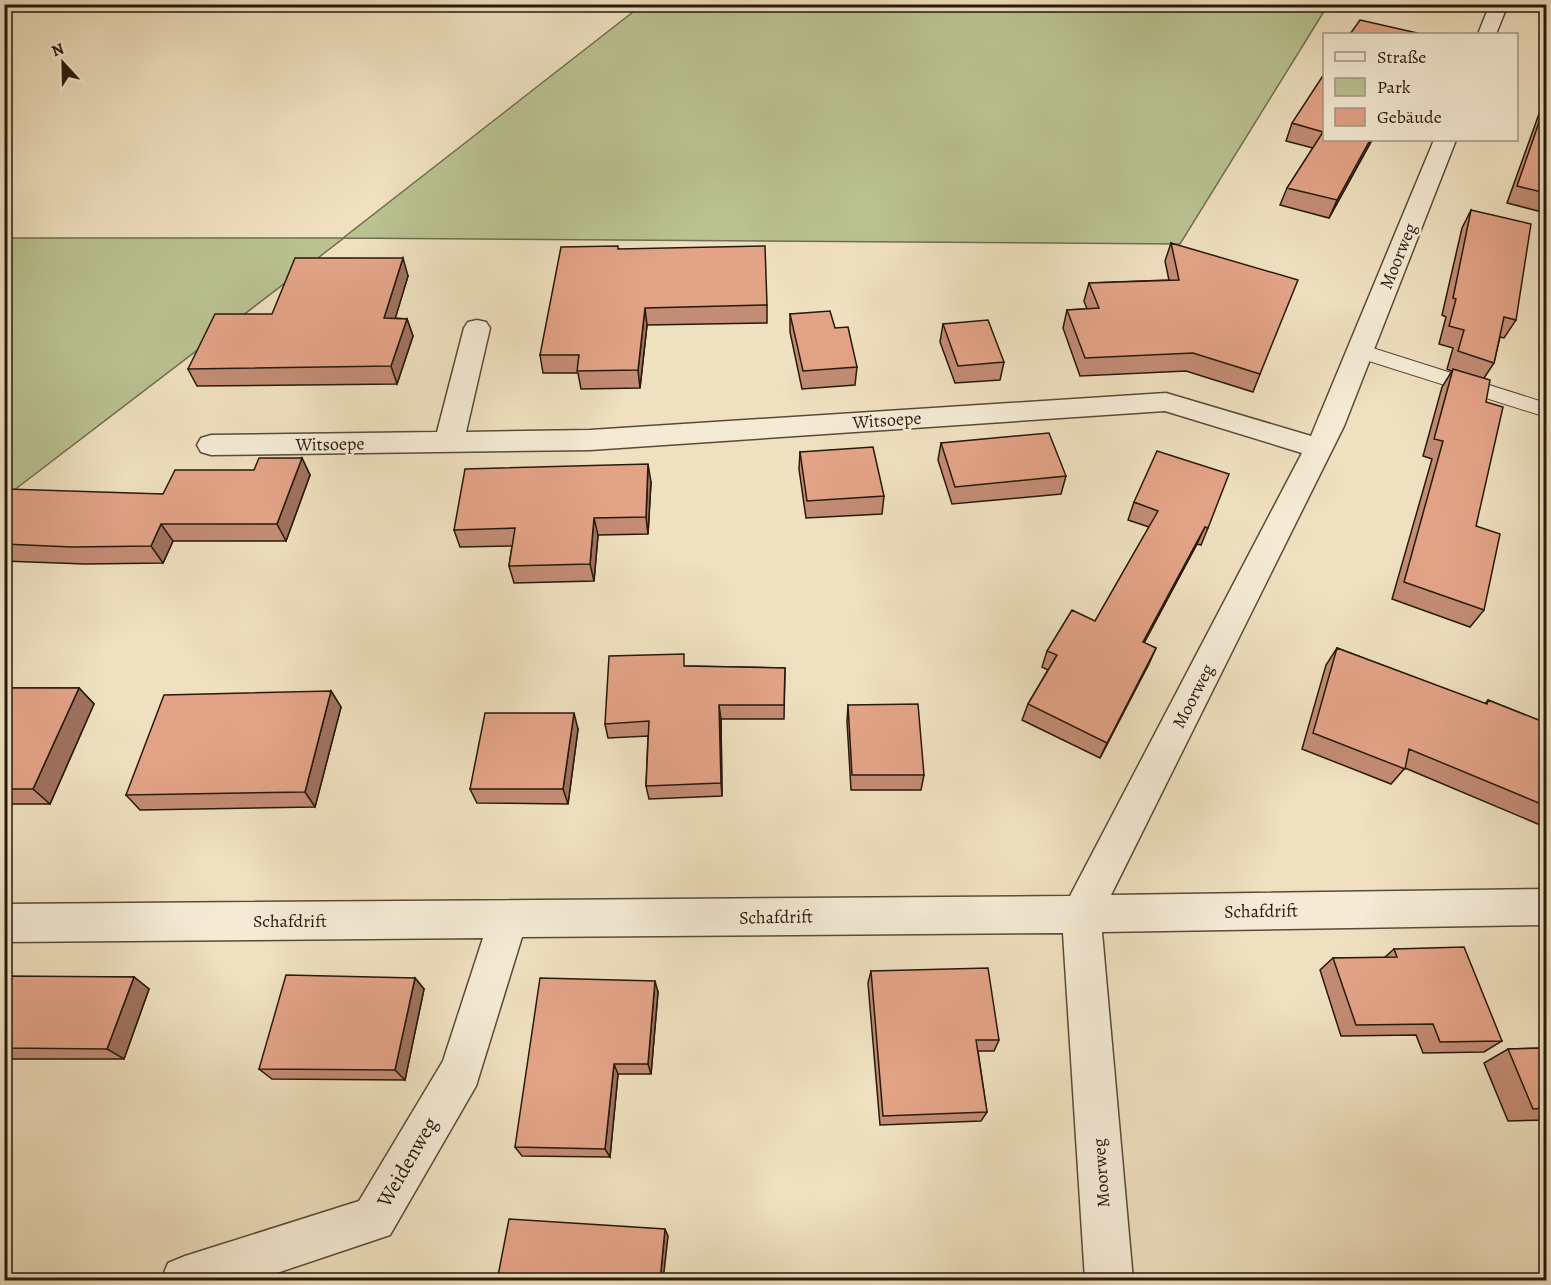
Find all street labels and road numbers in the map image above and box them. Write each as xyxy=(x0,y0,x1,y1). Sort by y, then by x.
street label: Moorweg xyxy=(1374,219,1422,293)
street label: Witsoepe xyxy=(851,406,922,434)
street label: Witsoepe xyxy=(294,431,365,457)
street label: Moorweg xyxy=(1167,660,1219,732)
street label: Schafdrift xyxy=(1224,898,1298,924)
street label: Schafdrift xyxy=(739,904,813,930)
street label: Schafdrift xyxy=(253,909,327,933)
street label: Weidenweg xyxy=(370,1112,444,1213)
street label: Moorweg xyxy=(1087,1138,1115,1208)

